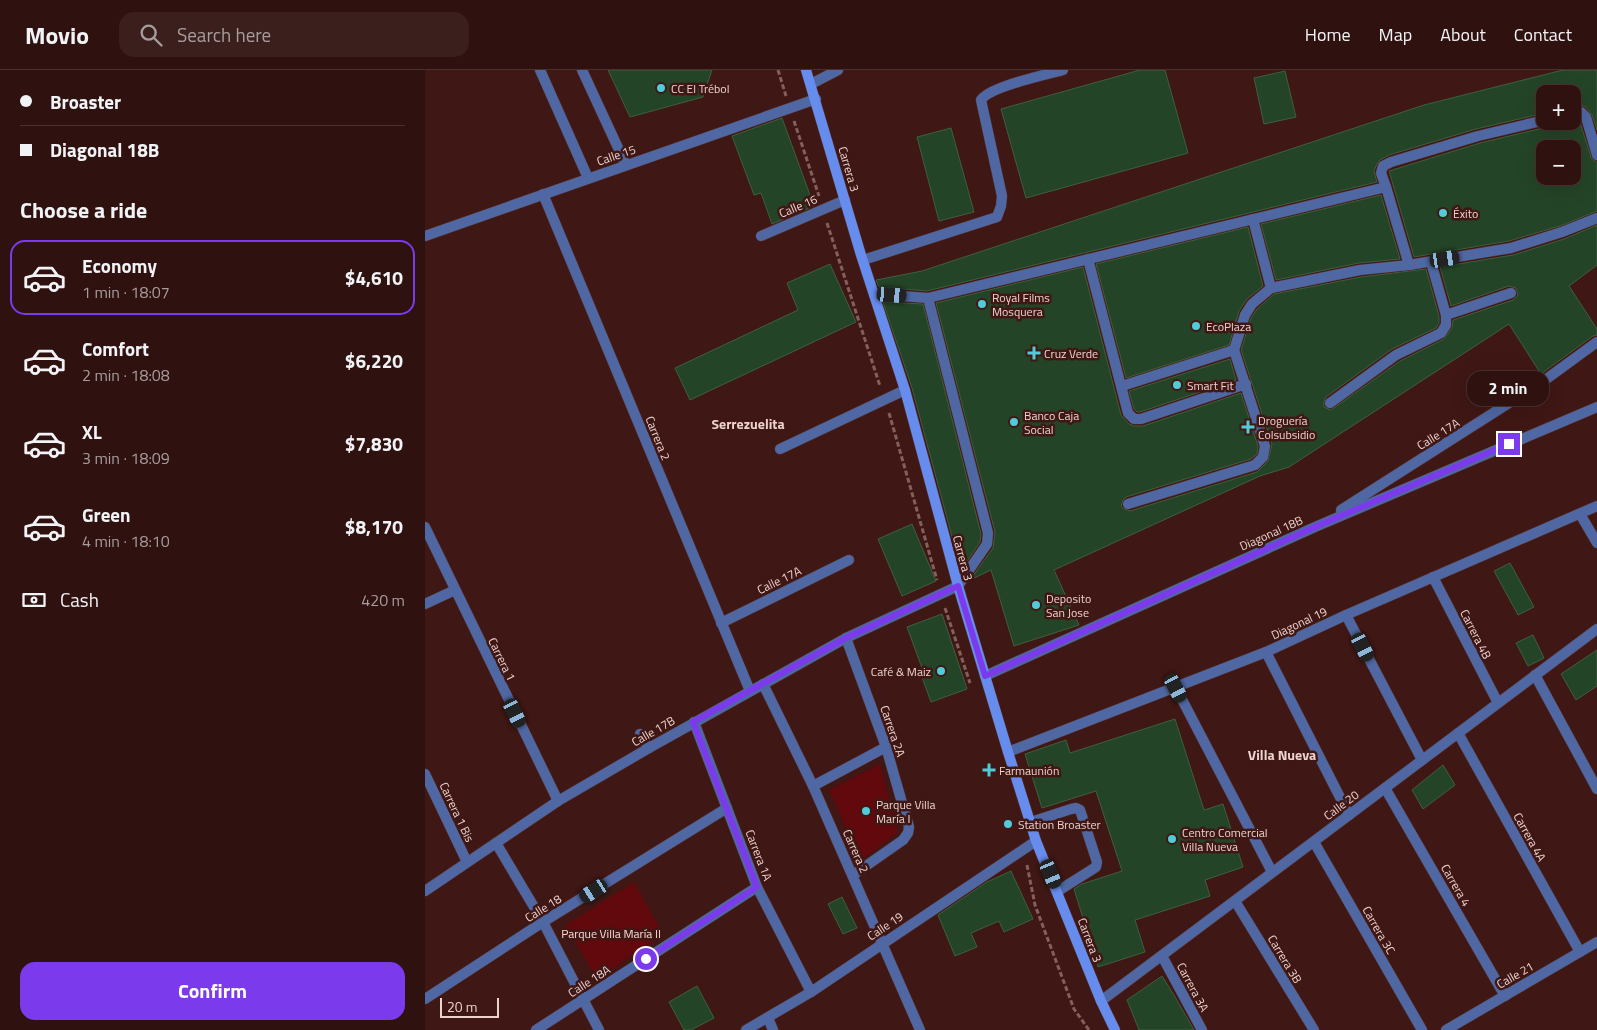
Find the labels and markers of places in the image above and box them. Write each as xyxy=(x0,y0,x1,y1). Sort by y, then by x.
place label: CC El Trébol xyxy=(671,79,729,98)
marker: CC El Trébol xyxy=(655,82,667,94)
place label: Éxito xyxy=(1453,204,1478,223)
marker: Éxito xyxy=(1437,207,1449,219)
place label: Royal Films Mosquera xyxy=(992,288,1050,321)
marker: Royal Films Mosquera xyxy=(976,298,988,310)
place label: EcoPlaza xyxy=(1206,317,1251,336)
marker: EcoPlaza xyxy=(1190,320,1202,332)
place label: Cruz Verde xyxy=(1044,344,1098,363)
marker: Cruz Verde xyxy=(1028,347,1040,359)
place label: Smart Fit xyxy=(1187,376,1234,395)
marker: Smart Fit xyxy=(1171,379,1183,391)
place label: Banco Caja Social xyxy=(1024,406,1079,439)
place label: Droguería Colsubsidio xyxy=(1258,411,1315,444)
marker: Banco Caja Social xyxy=(1008,416,1020,428)
marker: Droguería Colsubsidio xyxy=(1242,421,1254,433)
place label: Deposito San Jose xyxy=(1046,589,1091,622)
marker: Deposito San Jose xyxy=(1030,599,1042,611)
place label: Café & Maiz xyxy=(871,662,931,681)
marker: Café & Maiz xyxy=(935,665,947,677)
place label: Farmaunión xyxy=(999,761,1059,780)
marker: Farmaunión xyxy=(983,764,995,776)
place label: Parque Villa María I xyxy=(876,795,936,828)
marker: Parque Villa María I xyxy=(860,805,872,817)
place label: Station Broaster xyxy=(1018,815,1101,834)
marker: Station Broaster xyxy=(1002,818,1014,830)
place label: Centro Comercial Villa Nueva xyxy=(1182,823,1268,856)
marker: Centro Comercial Villa Nueva xyxy=(1166,833,1178,845)

